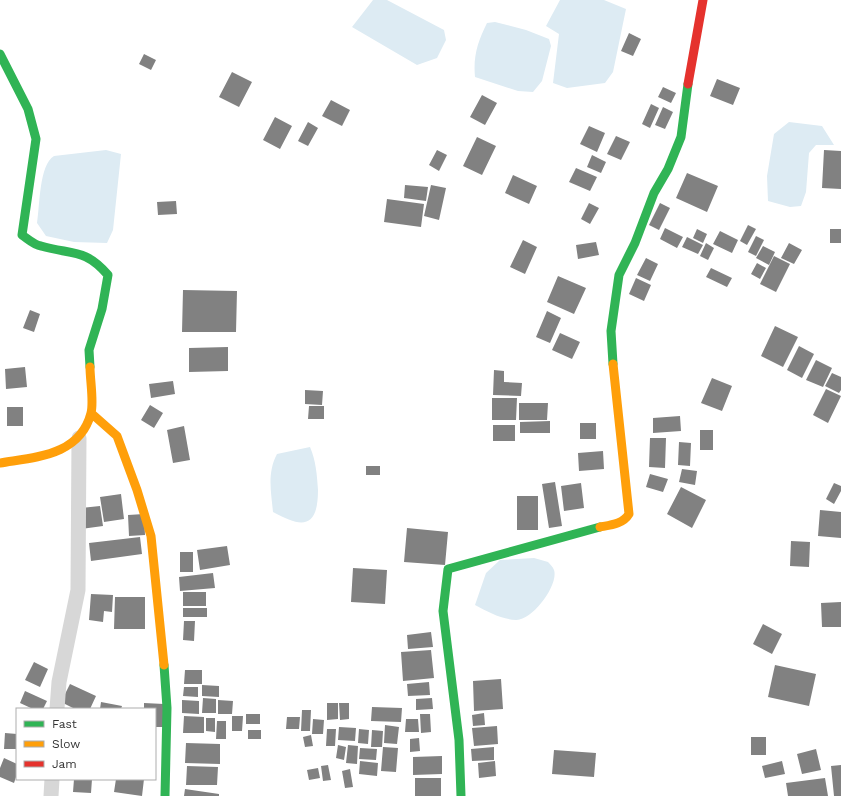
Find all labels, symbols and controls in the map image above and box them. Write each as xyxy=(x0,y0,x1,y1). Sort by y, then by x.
legend xyxy=(16,708,156,780)
text: Fast xyxy=(52,717,77,731)
text: Slow xyxy=(52,737,80,751)
text: Jam xyxy=(52,757,77,771)

